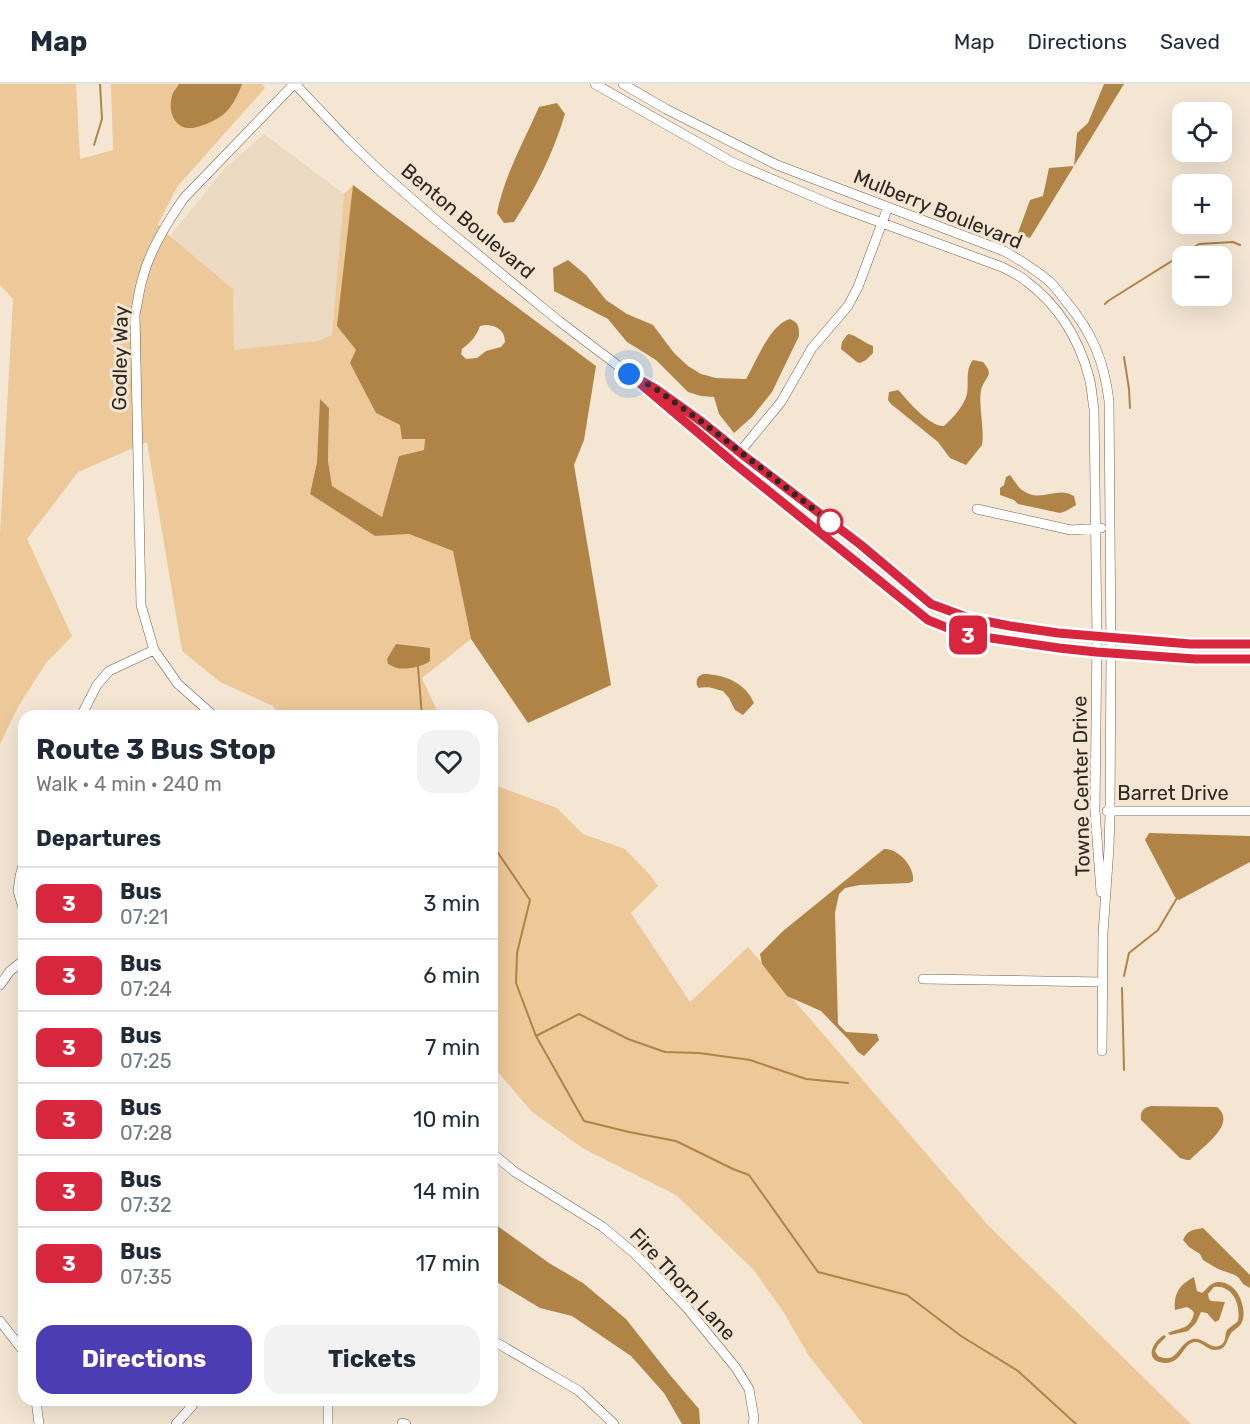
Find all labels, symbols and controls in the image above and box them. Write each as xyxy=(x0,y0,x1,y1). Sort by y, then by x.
text: Map xyxy=(30,25,87,58)
text: Map xyxy=(954,29,995,54)
text: Directions xyxy=(1028,29,1127,54)
text: Saved xyxy=(1160,29,1220,54)
map controls xyxy=(1172,102,1232,306)
button: locate xyxy=(1172,102,1232,162)
street label: Benton Boulevard xyxy=(397,158,539,284)
street label: Mulberry Boulevard xyxy=(850,164,1026,254)
button: + xyxy=(1172,174,1232,234)
button: − xyxy=(1172,246,1232,306)
street label: Godley Way xyxy=(107,305,133,411)
your location xyxy=(614,359,644,389)
unlabelled marker xyxy=(817,509,843,535)
line badge: 3 xyxy=(948,616,988,654)
text: 3 xyxy=(961,623,975,648)
street label: Towne Center Drive xyxy=(1067,695,1095,877)
button: heart xyxy=(417,730,480,793)
text: Route 3 Bus Stop xyxy=(36,733,276,766)
text: Walk · 4 min · 240 m xyxy=(36,772,222,796)
street label: Barret Drive xyxy=(1117,781,1229,805)
text: Departures xyxy=(36,825,161,852)
text: Bus xyxy=(120,878,162,905)
text: 3 min xyxy=(423,890,480,917)
text: 3 xyxy=(62,891,76,916)
text: 07:21 xyxy=(120,905,168,929)
text: Bus xyxy=(120,950,162,977)
text: 6 min xyxy=(423,962,480,989)
text: 3 xyxy=(62,963,76,988)
text: 07:24 xyxy=(120,977,172,1001)
text: Bus xyxy=(120,1022,162,1049)
text: 7 min xyxy=(425,1034,480,1061)
text: 3 xyxy=(62,1035,76,1060)
text: 07:25 xyxy=(120,1049,172,1073)
text: Bus xyxy=(120,1094,162,1121)
text: 10 min xyxy=(413,1106,480,1133)
text: 3 xyxy=(62,1107,76,1132)
text: 07:28 xyxy=(120,1121,173,1145)
text: Bus xyxy=(120,1166,162,1193)
text: 14 min xyxy=(413,1178,480,1205)
text: 3 xyxy=(62,1179,76,1204)
text: 07:32 xyxy=(120,1193,172,1217)
street label: Fire Thorn Lane xyxy=(625,1223,741,1345)
text: Bus xyxy=(120,1238,162,1265)
text: 17 min xyxy=(416,1250,480,1277)
text: 3 xyxy=(62,1251,76,1276)
text: 07:35 xyxy=(120,1265,172,1289)
button: Directions xyxy=(36,1325,252,1394)
button: Tickets xyxy=(264,1325,480,1394)

